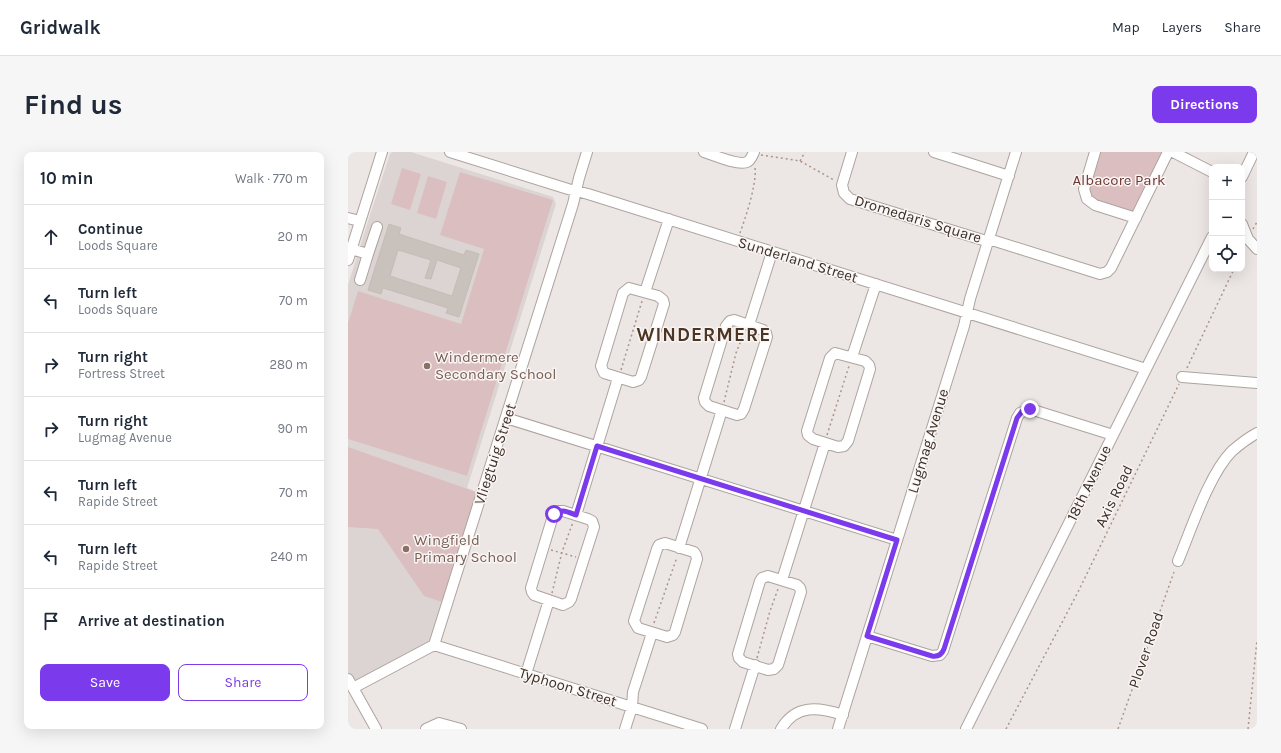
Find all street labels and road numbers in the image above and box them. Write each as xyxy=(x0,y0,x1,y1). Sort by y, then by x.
street label: Dromedaris Square xyxy=(852,191,984,247)
street label: Sunderland Street xyxy=(736,233,860,287)
street label: Lugmag Avenue xyxy=(904,387,952,495)
street label: Vliegtuig Street xyxy=(470,401,520,507)
street label: 18th Avenue xyxy=(1063,442,1115,524)
street label: Axis Road xyxy=(1091,462,1137,530)
street label: Plover Road xyxy=(1125,610,1167,690)
street label: Typhoon Street xyxy=(517,664,619,711)

